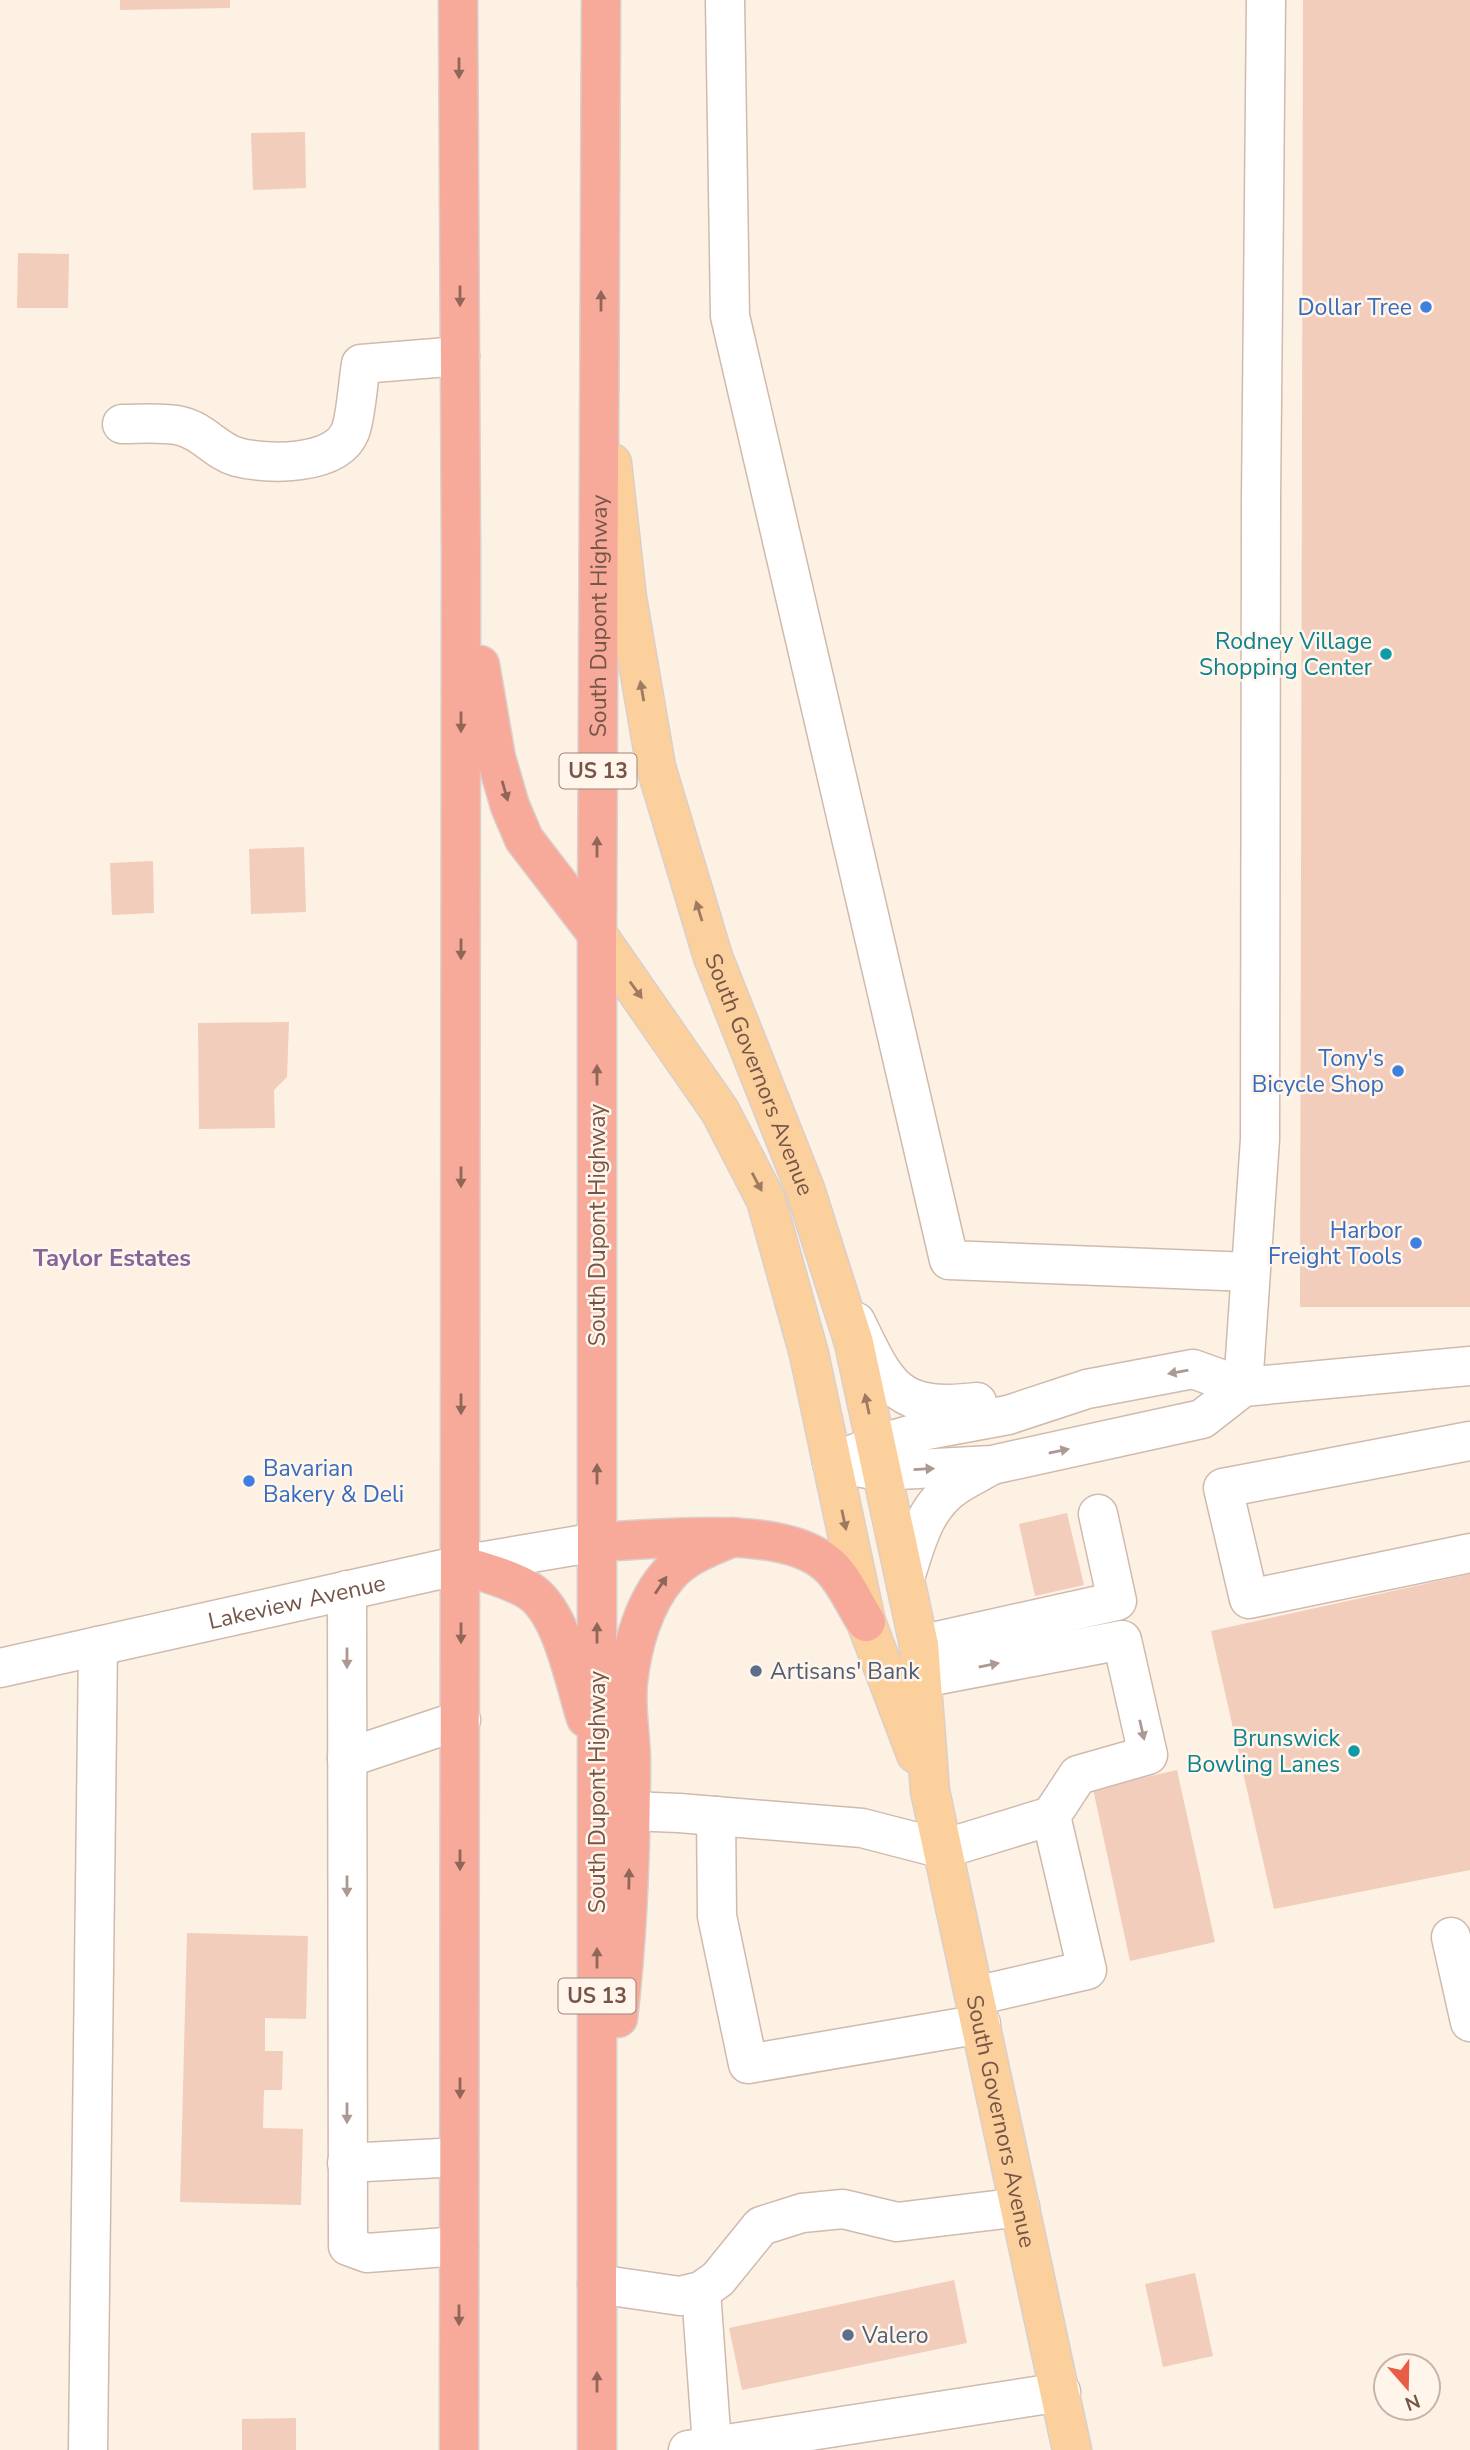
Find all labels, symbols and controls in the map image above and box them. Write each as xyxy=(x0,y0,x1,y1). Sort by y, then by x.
one-way arrow xyxy=(453,57,465,79)
one-way arrow xyxy=(454,285,466,307)
one-way arrow xyxy=(595,290,607,312)
place label: Dollar Tree xyxy=(1298,292,1412,323)
marker: Dollar Tree xyxy=(1418,299,1434,315)
street label: South Dupont Highway xyxy=(582,495,614,737)
place label: Rodney Village Shopping Center xyxy=(1199,626,1373,683)
marker: Rodney Village Shopping Center xyxy=(1378,646,1394,662)
one-way arrow xyxy=(636,680,647,702)
one-way arrow xyxy=(455,711,467,733)
road number: US 13 xyxy=(560,754,636,788)
one-way arrow xyxy=(501,781,511,802)
one-way arrow xyxy=(591,836,603,858)
one-way arrow xyxy=(693,900,703,921)
one-way arrow xyxy=(455,939,467,961)
street label: South Governors Avenue xyxy=(698,949,821,1200)
one-way arrow xyxy=(629,981,643,999)
place label: Tony's Bicycle Shop xyxy=(1252,1043,1384,1100)
one-way arrow xyxy=(591,1063,603,1085)
marker: Tony's Bicycle Shop xyxy=(1390,1063,1406,1079)
street label: South Dupont Highway xyxy=(582,1104,613,1346)
one-way arrow xyxy=(455,1166,467,1188)
one-way arrow xyxy=(752,1172,763,1192)
place label: Harbor Freight Tools xyxy=(1268,1215,1403,1272)
marker: Harbor Freight Tools xyxy=(1408,1235,1424,1251)
district label: Taylor Estates xyxy=(33,1242,191,1274)
one-way arrow xyxy=(1167,1367,1189,1378)
one-way arrow xyxy=(861,1393,872,1415)
one-way arrow xyxy=(455,1394,467,1416)
one-way arrow xyxy=(1048,1445,1070,1456)
place label: Bavarian Bakery & Deli xyxy=(263,1453,404,1510)
one-way arrow xyxy=(591,1462,603,1484)
one-way arrow xyxy=(914,1463,936,1474)
marker: Bavarian Bakery & Deli xyxy=(241,1473,257,1489)
one-way arrow xyxy=(839,1509,850,1531)
street label: Lakeview Avenue xyxy=(205,1567,388,1637)
one-way arrow xyxy=(654,1576,668,1594)
one-way arrow xyxy=(455,1622,467,1644)
one-way arrow xyxy=(591,1622,603,1644)
one-way arrow xyxy=(341,1648,353,1670)
place label: Artisans' Bank xyxy=(770,1656,920,1687)
one-way arrow xyxy=(978,1659,1000,1670)
marker: Artisans' Bank xyxy=(748,1663,764,1679)
street label: South Dupont Highway xyxy=(582,1671,613,1913)
one-way arrow xyxy=(1137,1719,1148,1741)
place label: Brunswick Bowling Lanes xyxy=(1187,1723,1340,1780)
marker: Brunswick Bowling Lanes xyxy=(1346,1743,1362,1759)
one-way arrow xyxy=(454,1850,466,1872)
one-way arrow xyxy=(623,1868,634,1890)
one-way arrow xyxy=(341,1875,353,1897)
one-way arrow xyxy=(591,1947,603,1969)
road number: US 13 xyxy=(558,1979,636,2014)
street label: South Governors Avenue xyxy=(959,1992,1043,2250)
one-way arrow xyxy=(454,2077,465,2099)
one-way arrow xyxy=(341,2103,353,2125)
one-way arrow xyxy=(453,2305,465,2327)
place label: Valero xyxy=(861,2320,929,2351)
marker: Valero xyxy=(840,2327,856,2343)
north arrow xyxy=(1372,2352,1442,2422)
one-way arrow xyxy=(591,2371,603,2393)
text: N xyxy=(1401,2387,1424,2417)

